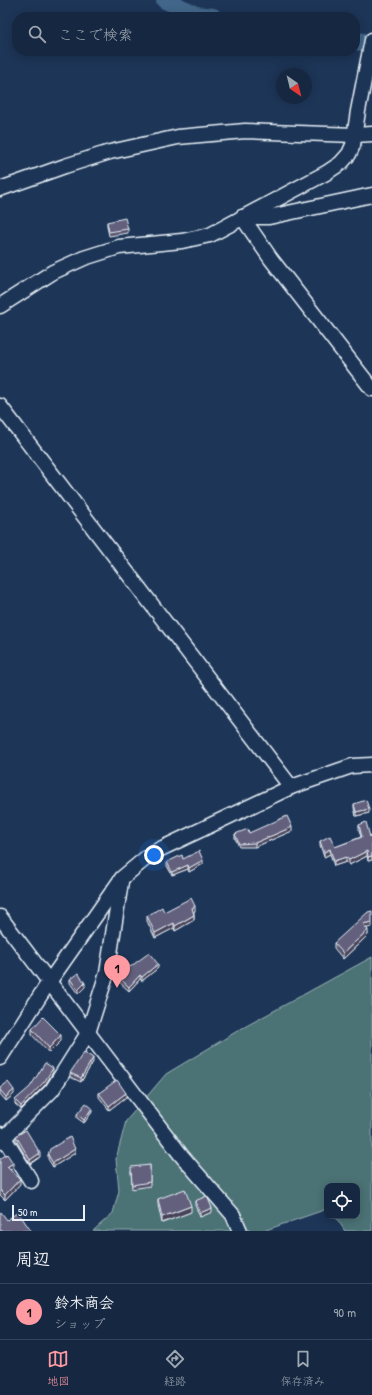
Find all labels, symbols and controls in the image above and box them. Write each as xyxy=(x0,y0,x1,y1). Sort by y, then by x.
search box xyxy=(12,12,360,56)
icon: search xyxy=(26,23,48,45)
text: ここで検索 xyxy=(58,24,133,45)
north arrow xyxy=(276,68,312,104)
your location xyxy=(144,845,164,865)
pin: 1 xyxy=(104,955,130,988)
map controls xyxy=(324,1183,360,1219)
button: locate xyxy=(324,1183,360,1219)
scale bar xyxy=(12,1203,85,1222)
text: 50 m xyxy=(18,1205,38,1219)
text: 周辺 xyxy=(16,1247,50,1270)
text: 鈴木商会 xyxy=(54,1292,114,1313)
text: 1 xyxy=(27,1303,31,1321)
text: 90 m xyxy=(334,1303,356,1321)
text: ショップ xyxy=(54,1314,105,1332)
tab: 地図 xyxy=(47,1348,69,1388)
tab: 経路 xyxy=(164,1348,186,1388)
tab: 保存済み xyxy=(281,1348,325,1388)

